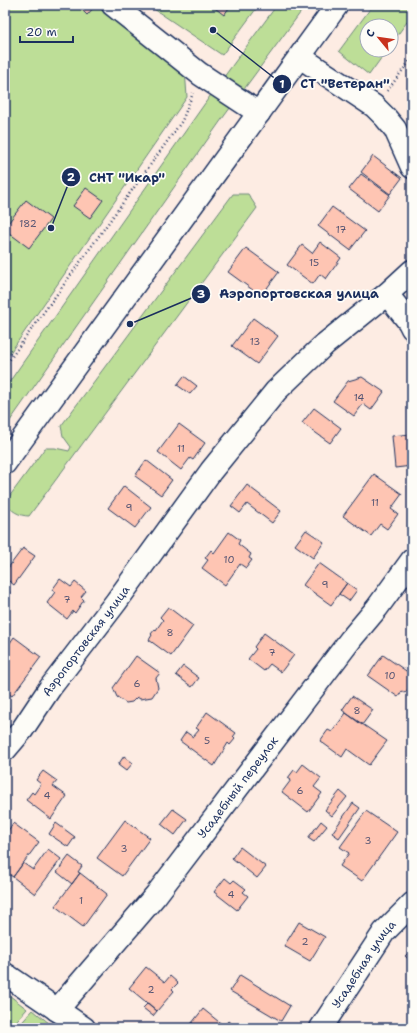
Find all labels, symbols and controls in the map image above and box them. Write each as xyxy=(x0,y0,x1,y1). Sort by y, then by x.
scale bar xyxy=(20,18,73,44)
north arrow xyxy=(359,18,399,58)
text: 20 m xyxy=(26,24,57,40)
text: С xyxy=(362,27,379,40)
callout: СТ "Ветеран" xyxy=(272,71,398,96)
text: СТ "Ветеран" xyxy=(300,75,390,92)
text: 1 xyxy=(279,76,285,92)
callout: СНТ "Икар" xyxy=(61,165,173,190)
text: 2 xyxy=(67,169,76,185)
text: СНТ "Икар" xyxy=(89,169,165,186)
house number: 182 xyxy=(19,217,37,230)
house number: 17 xyxy=(336,223,346,236)
house number: 15 xyxy=(309,256,319,269)
callout: Аэропортовская улица xyxy=(191,281,387,306)
text: Аэропортовская улица xyxy=(219,285,379,302)
text: 3 xyxy=(197,286,205,302)
house number: 13 xyxy=(250,335,260,348)
house number: 14 xyxy=(354,391,364,404)
house number: 11 xyxy=(177,442,185,455)
house number: 11 xyxy=(371,496,379,509)
house number: 9 xyxy=(126,501,133,514)
house number: 10 xyxy=(224,553,234,566)
house number: 9 xyxy=(322,578,329,591)
street label: Аэропортовская улица xyxy=(39,582,134,699)
house number: 7 xyxy=(64,593,71,606)
house number: 8 xyxy=(167,626,174,639)
house number: 7 xyxy=(269,646,276,659)
house number: 10 xyxy=(385,669,395,682)
house number: 6 xyxy=(134,677,141,690)
house number: 8 xyxy=(354,704,361,717)
street label: Усадебный переулок xyxy=(194,733,282,842)
house number: 5 xyxy=(204,734,210,747)
house number: 6 xyxy=(297,784,304,797)
house number: 4 xyxy=(44,789,51,802)
house number: 3 xyxy=(365,834,372,847)
house number: 3 xyxy=(121,842,128,855)
house number: 4 xyxy=(228,888,235,901)
house number: 1 xyxy=(79,894,83,907)
street label: Усадебная улица xyxy=(328,916,400,1011)
house number: 2 xyxy=(302,935,309,948)
house number: 2 xyxy=(148,983,155,996)

